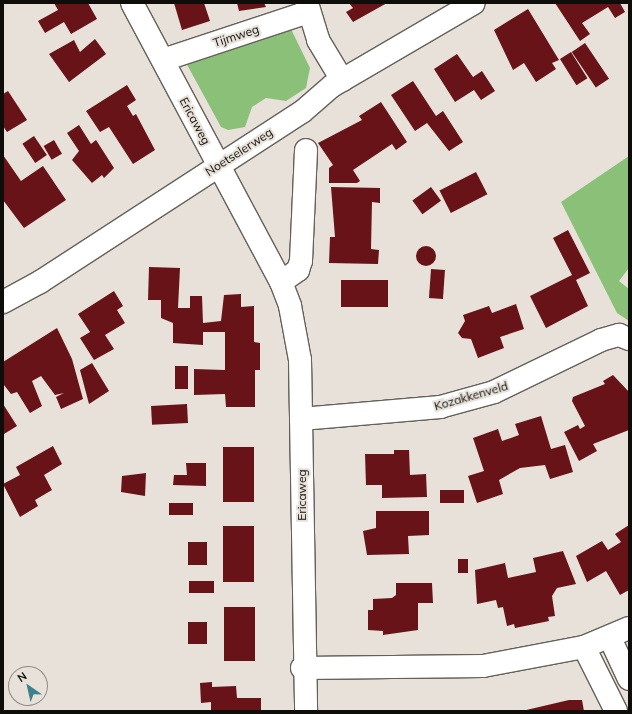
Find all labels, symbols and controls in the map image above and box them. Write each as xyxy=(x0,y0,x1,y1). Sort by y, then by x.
street label: Tijmweg xyxy=(211,22,261,50)
street label: Ericaweg xyxy=(177,95,213,147)
street label: Noetselerweg xyxy=(203,125,275,179)
street label: Kozakkenveld xyxy=(432,379,510,413)
street label: Ericaweg xyxy=(295,469,309,521)
north arrow xyxy=(8,666,48,706)
text: N xyxy=(14,669,29,685)

